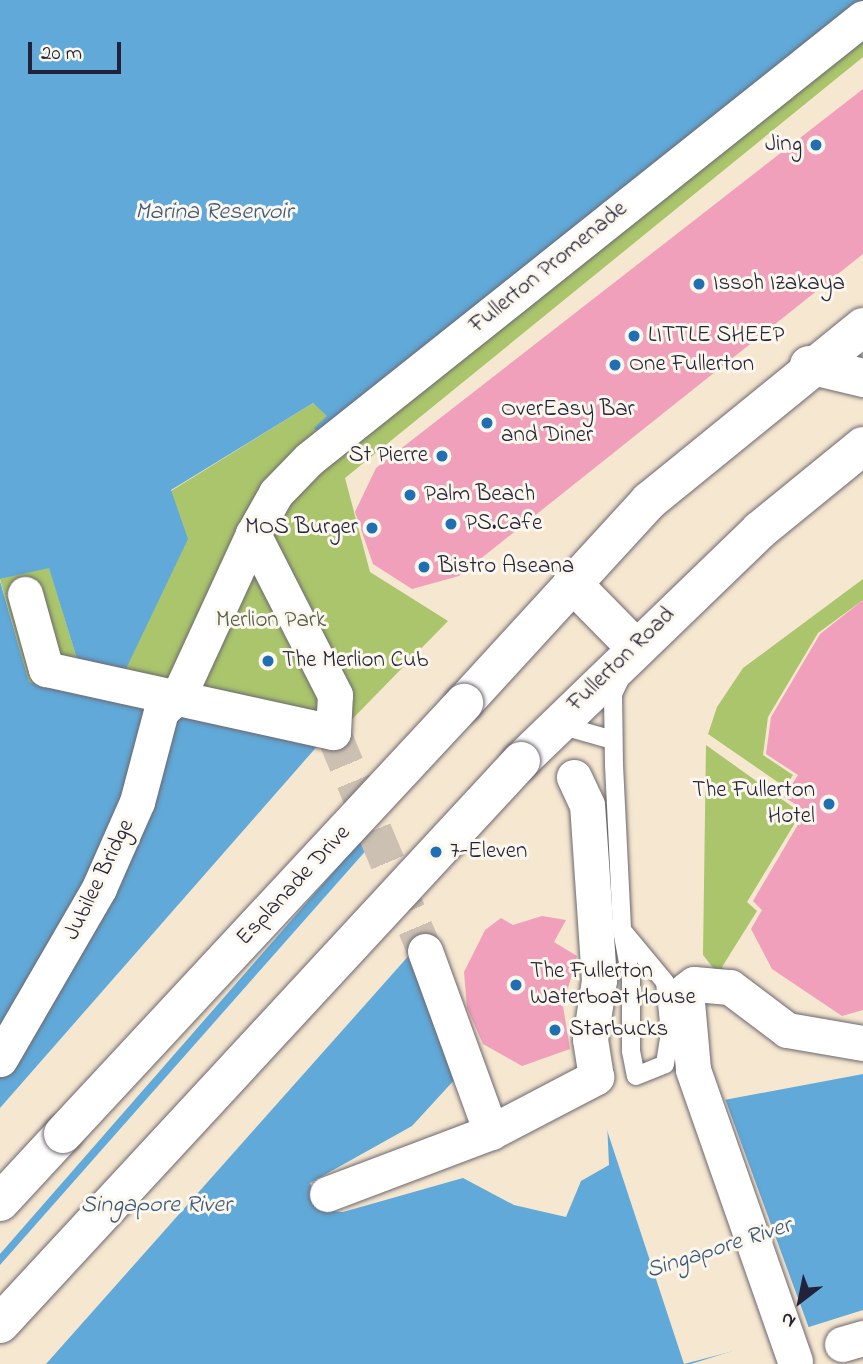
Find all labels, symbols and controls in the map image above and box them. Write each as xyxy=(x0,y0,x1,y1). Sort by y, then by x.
scale bar xyxy=(32,28,124,72)
text: 20 m xyxy=(41,39,82,69)
place label: Jing xyxy=(765,131,802,159)
marker: Jing xyxy=(808,137,824,153)
street label: Fullerton Promenade xyxy=(465,196,633,340)
water label: Marina Reservoir xyxy=(135,199,293,227)
place label: Issoh Izakaya xyxy=(713,270,845,298)
marker: Issoh Izakaya xyxy=(691,276,707,292)
place label: LITTLE SHEEP xyxy=(648,322,784,350)
marker: LITTLE SHEEP xyxy=(626,328,642,344)
place label: One Fullerton xyxy=(629,351,754,379)
marker: One Fullerton xyxy=(607,357,623,373)
place label: OverEasy Bar and Diner xyxy=(501,396,635,450)
marker: OverEasy Bar and Diner xyxy=(479,415,495,431)
place label: St Pierre xyxy=(349,442,428,470)
marker: St Pierre xyxy=(434,448,450,464)
place label: Palm Beach xyxy=(424,481,535,509)
marker: Palm Beach xyxy=(402,487,418,503)
place label: PS.Cafe xyxy=(465,510,542,538)
place label: MOS Burger xyxy=(245,514,358,542)
marker: PS.Cafe xyxy=(443,516,459,532)
marker: MOS Burger xyxy=(364,520,380,536)
place label: Bistro Aseana xyxy=(438,553,574,581)
marker: Bistro Aseana xyxy=(416,559,432,575)
street label: Fullerton Road xyxy=(563,602,681,718)
park label: Merlion Park xyxy=(216,607,326,635)
place label: The Merlion Cub xyxy=(282,647,428,675)
marker: The Merlion Cub xyxy=(260,653,276,669)
place label: The Fullerton Hotel xyxy=(692,777,815,831)
marker: The Fullerton Hotel xyxy=(821,796,837,812)
street label: Jubilee Bridge xyxy=(59,815,141,945)
street label: Esplanade Drive xyxy=(231,820,357,952)
place label: 7-Eleven xyxy=(450,838,527,866)
marker: 7-Eleven xyxy=(428,844,444,860)
place label: The Fullerton Waterboat House xyxy=(530,958,696,1012)
marker: The Fullerton Waterboat House xyxy=(508,977,524,993)
place label: Starbucks xyxy=(569,1016,668,1044)
marker: Starbucks xyxy=(547,1022,563,1038)
water label: Singapore River xyxy=(81,1192,231,1220)
water label: Singapore River xyxy=(643,1212,795,1286)
north arrow xyxy=(765,1266,835,1336)
text: N xyxy=(776,1304,801,1334)

